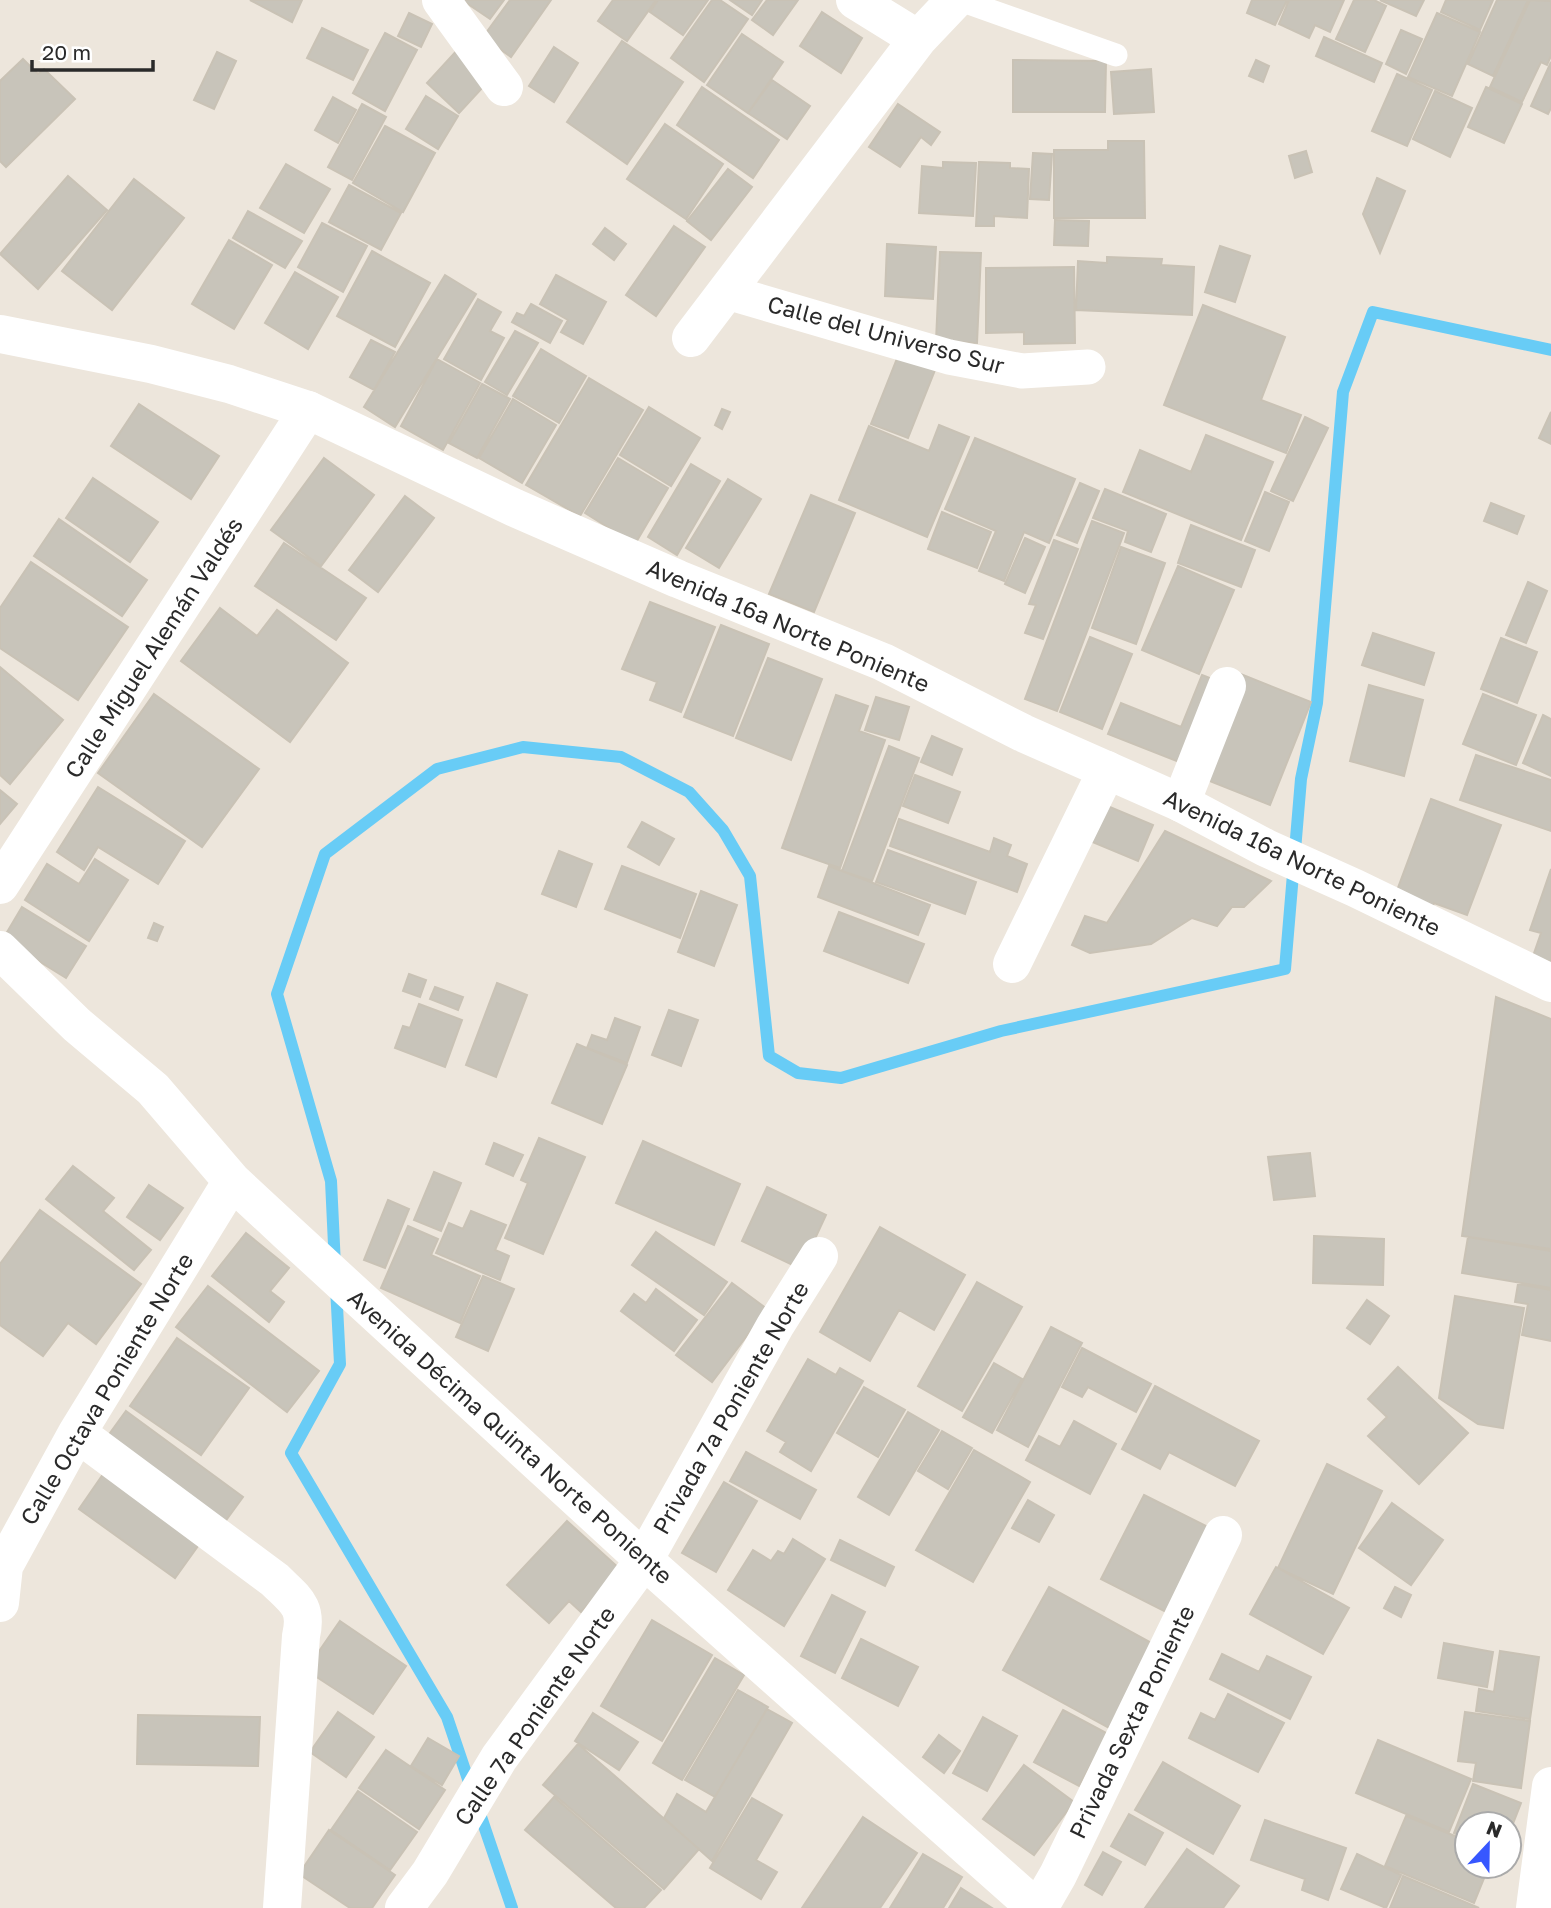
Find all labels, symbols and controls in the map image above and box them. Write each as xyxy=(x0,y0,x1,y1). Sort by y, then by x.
scale bar xyxy=(32,28,152,72)
text: 20 m xyxy=(42,39,91,65)
street label: Calle del Universo Sur xyxy=(765,289,1008,379)
street label: Calle Miguel Alemán Valdés xyxy=(58,512,248,783)
street label: Avenida 16a Norte Poniente xyxy=(643,553,934,697)
street label: Avenida 16a Norte Poniente xyxy=(1159,783,1445,941)
street label: Calle Octava Poniente Norte xyxy=(14,1247,199,1529)
street label: Privada 7a Poniente Norte xyxy=(646,1276,814,1539)
street label: Avenida Décima Quinta Norte Poniente xyxy=(343,1283,679,1589)
street label: Calle 7a Poniente Norte xyxy=(448,1601,620,1830)
street label: Privada Sexta Poniente xyxy=(1062,1601,1200,1843)
north arrow xyxy=(1453,1810,1523,1880)
text: N xyxy=(1484,1815,1506,1842)

